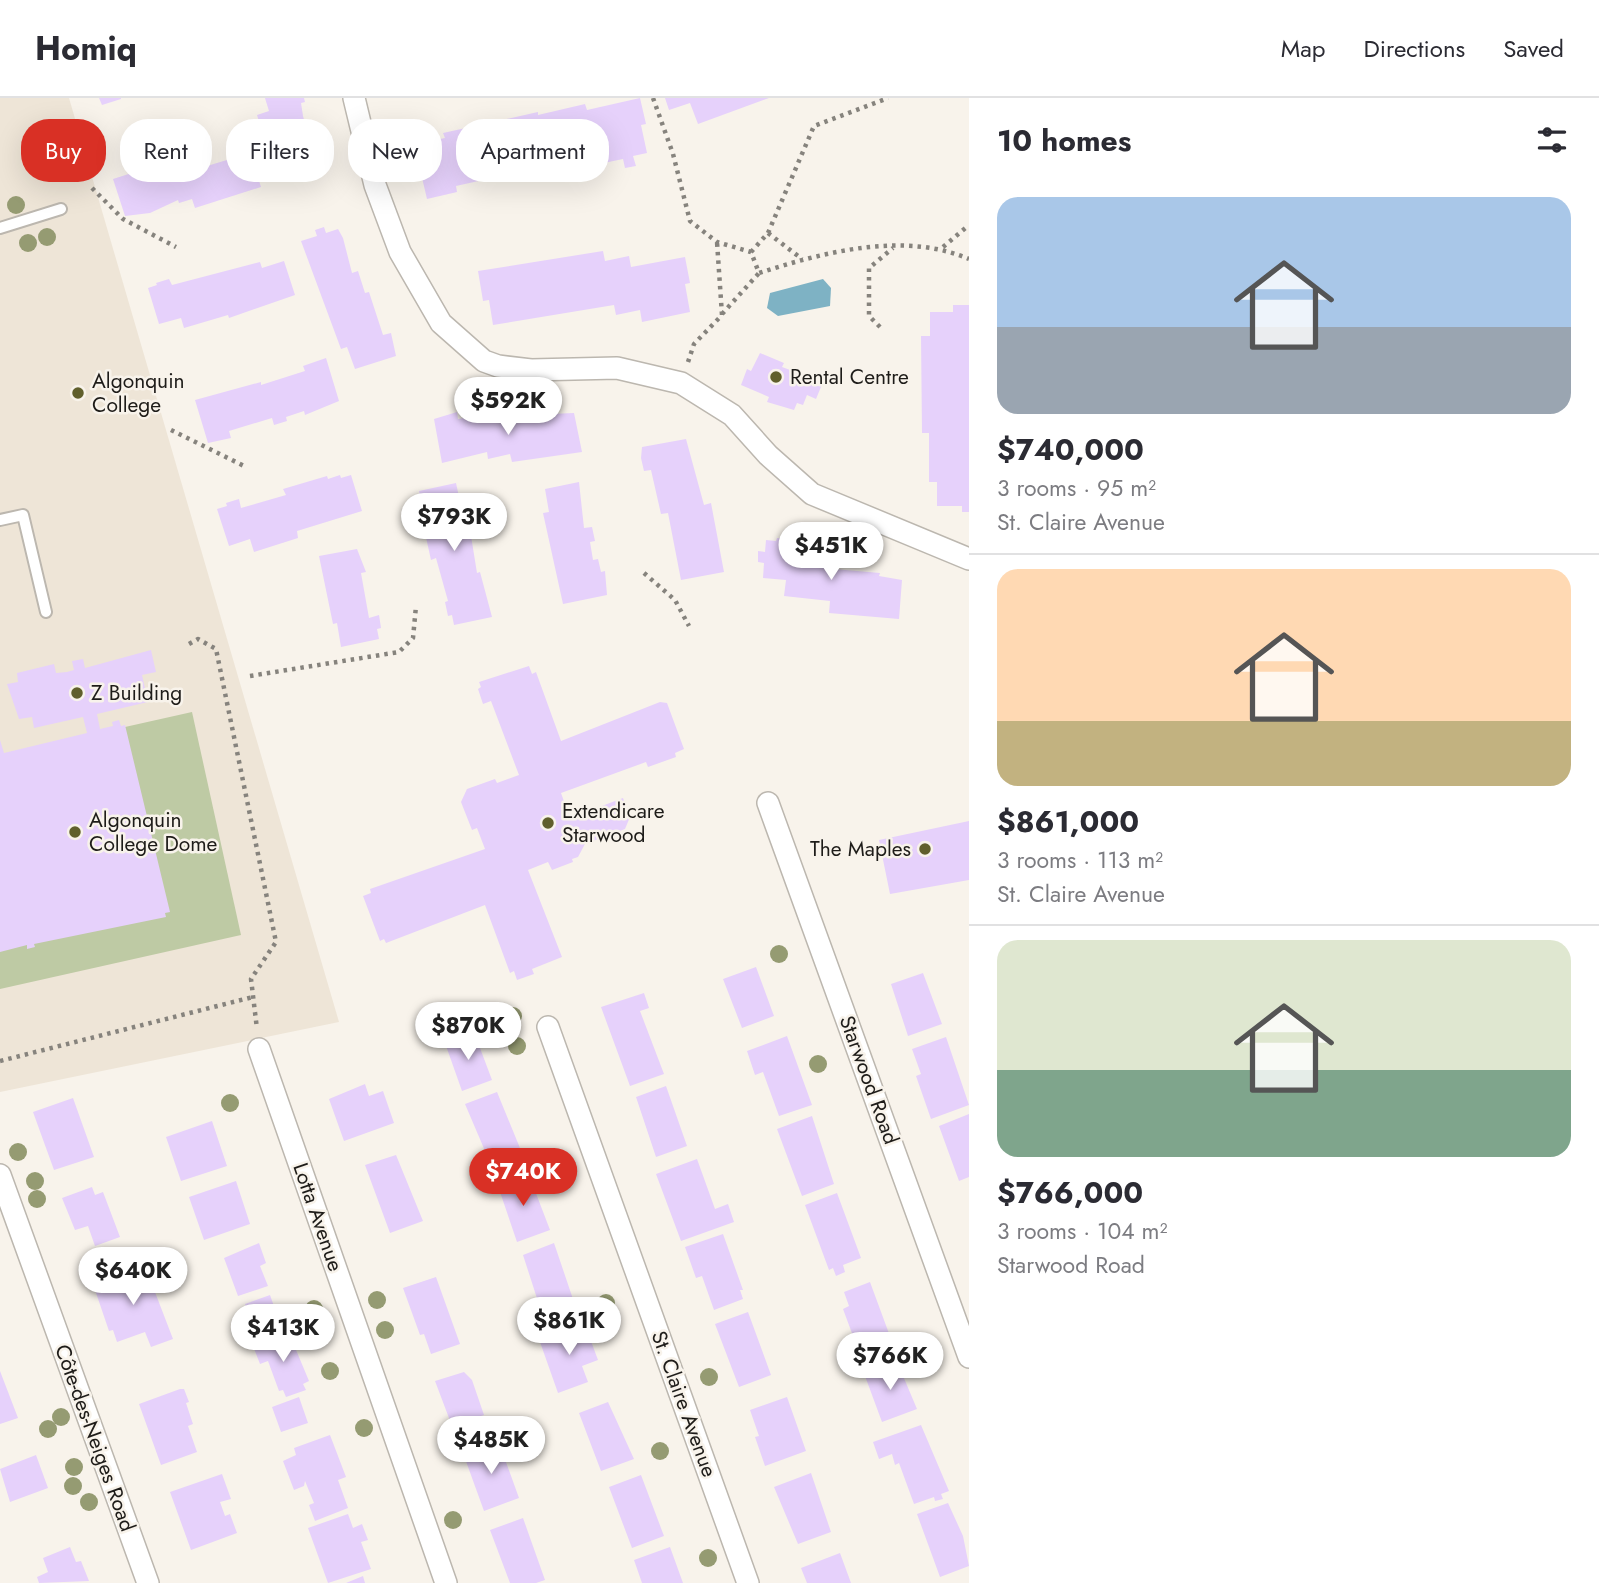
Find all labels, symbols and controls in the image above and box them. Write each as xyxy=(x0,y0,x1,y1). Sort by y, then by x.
text: Homiq xyxy=(35,25,137,72)
text: Map xyxy=(1281,31,1326,66)
text: Directions xyxy=(1364,31,1465,66)
text: Saved xyxy=(1503,31,1564,66)
chip: Buy xyxy=(21,119,106,182)
chip: Rent xyxy=(120,119,212,182)
chip: Filters xyxy=(226,119,334,182)
chip: New xyxy=(348,119,442,182)
chip: Apartment xyxy=(456,119,609,182)
text: 10 homes xyxy=(997,119,1131,162)
icon: filters xyxy=(1533,121,1571,159)
icon: home xyxy=(1221,242,1347,368)
place label: Rental Centre xyxy=(790,362,909,392)
place label: Algonquin College xyxy=(92,366,185,420)
marker: Rental Centre xyxy=(768,369,784,385)
pin: $592K xyxy=(459,378,557,437)
text: $592K xyxy=(470,383,546,417)
marker: Algonquin College xyxy=(70,385,86,401)
text: $740,000 xyxy=(997,428,1144,471)
text: 3 rooms · 95 m² xyxy=(997,471,1156,505)
pin: $793K xyxy=(405,494,503,553)
text: $793K xyxy=(417,499,491,533)
text: St. Claire Avenue xyxy=(997,505,1165,539)
pin: $451K xyxy=(782,522,880,582)
text: $451K xyxy=(795,528,867,562)
icon: home xyxy=(1221,614,1347,740)
place label: Z Building xyxy=(91,678,182,708)
marker: Z Building xyxy=(69,685,85,701)
place label: Extendicare Starwood xyxy=(562,796,665,850)
text: $861,000 xyxy=(997,800,1139,843)
place label: Algonquin College Dome xyxy=(89,805,218,859)
marker: Extendicare Starwood xyxy=(540,815,556,831)
marker: Algonquin College Dome xyxy=(67,824,83,840)
place label: The Maples xyxy=(810,834,911,864)
marker: The Maples xyxy=(917,841,933,857)
text: 3 rooms · 113 m² xyxy=(997,843,1163,877)
text: St. Claire Avenue xyxy=(997,877,1165,911)
icon: home xyxy=(1221,985,1347,1111)
pin: $870K xyxy=(419,1002,517,1062)
text: $870K xyxy=(431,1008,505,1042)
street label: Starwood Road xyxy=(832,1011,906,1149)
pin: $740K xyxy=(474,1148,572,1208)
text: $740K xyxy=(485,1154,561,1188)
street label: Lotta Avenue xyxy=(285,1159,351,1275)
text: $766,000 xyxy=(997,1171,1143,1214)
text: 3 rooms · 104 m² xyxy=(997,1214,1167,1248)
pin: $640K xyxy=(84,1248,182,1307)
text: Starwood Road xyxy=(997,1248,1145,1282)
text: $640K xyxy=(94,1253,172,1287)
pin: $861K xyxy=(520,1298,618,1357)
text: $861K xyxy=(533,1303,605,1337)
pin: $413K xyxy=(234,1304,332,1364)
text: $413K xyxy=(247,1310,319,1344)
street label: St. Claire Avenue xyxy=(644,1327,724,1481)
pin: $766K xyxy=(841,1332,939,1392)
text: $766K xyxy=(852,1338,928,1372)
street label: Côte-des-Neiges Road xyxy=(47,1340,143,1536)
pin: $485K xyxy=(442,1416,540,1476)
text: $485K xyxy=(453,1422,529,1456)

